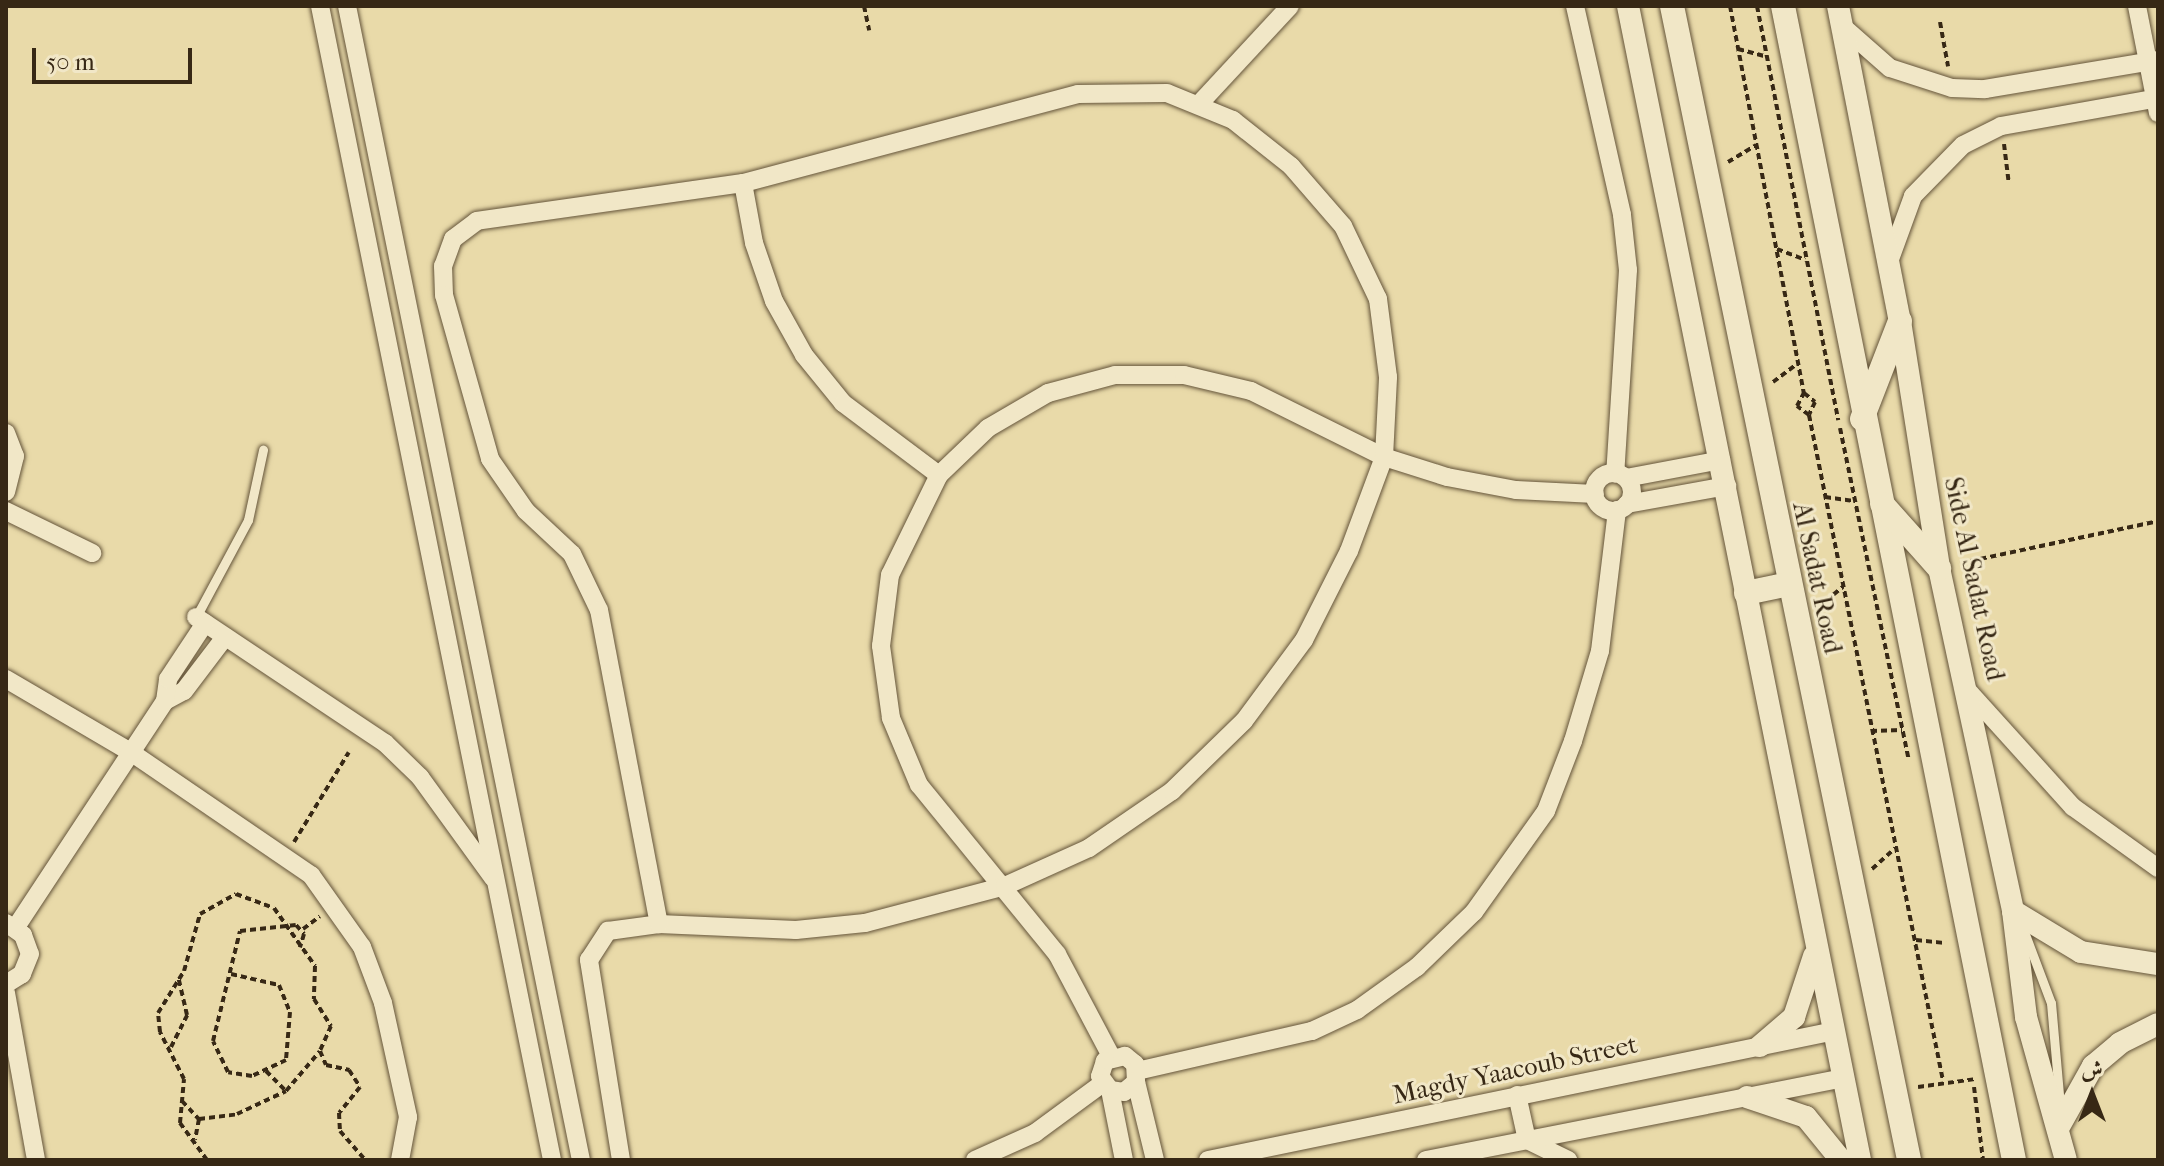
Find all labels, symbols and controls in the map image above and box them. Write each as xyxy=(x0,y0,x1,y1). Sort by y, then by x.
scale bar xyxy=(36,32,196,82)
text: 50 m xyxy=(46,48,95,76)
street label: Side Al Sadat Road xyxy=(1937,474,2011,684)
street label: Al Sadat Road xyxy=(1786,499,1848,657)
street label: Magdy Yaacoub Street xyxy=(1390,1029,1640,1111)
north arrow xyxy=(2052,1054,2132,1134)
text: ش xyxy=(2081,1057,2103,1083)

